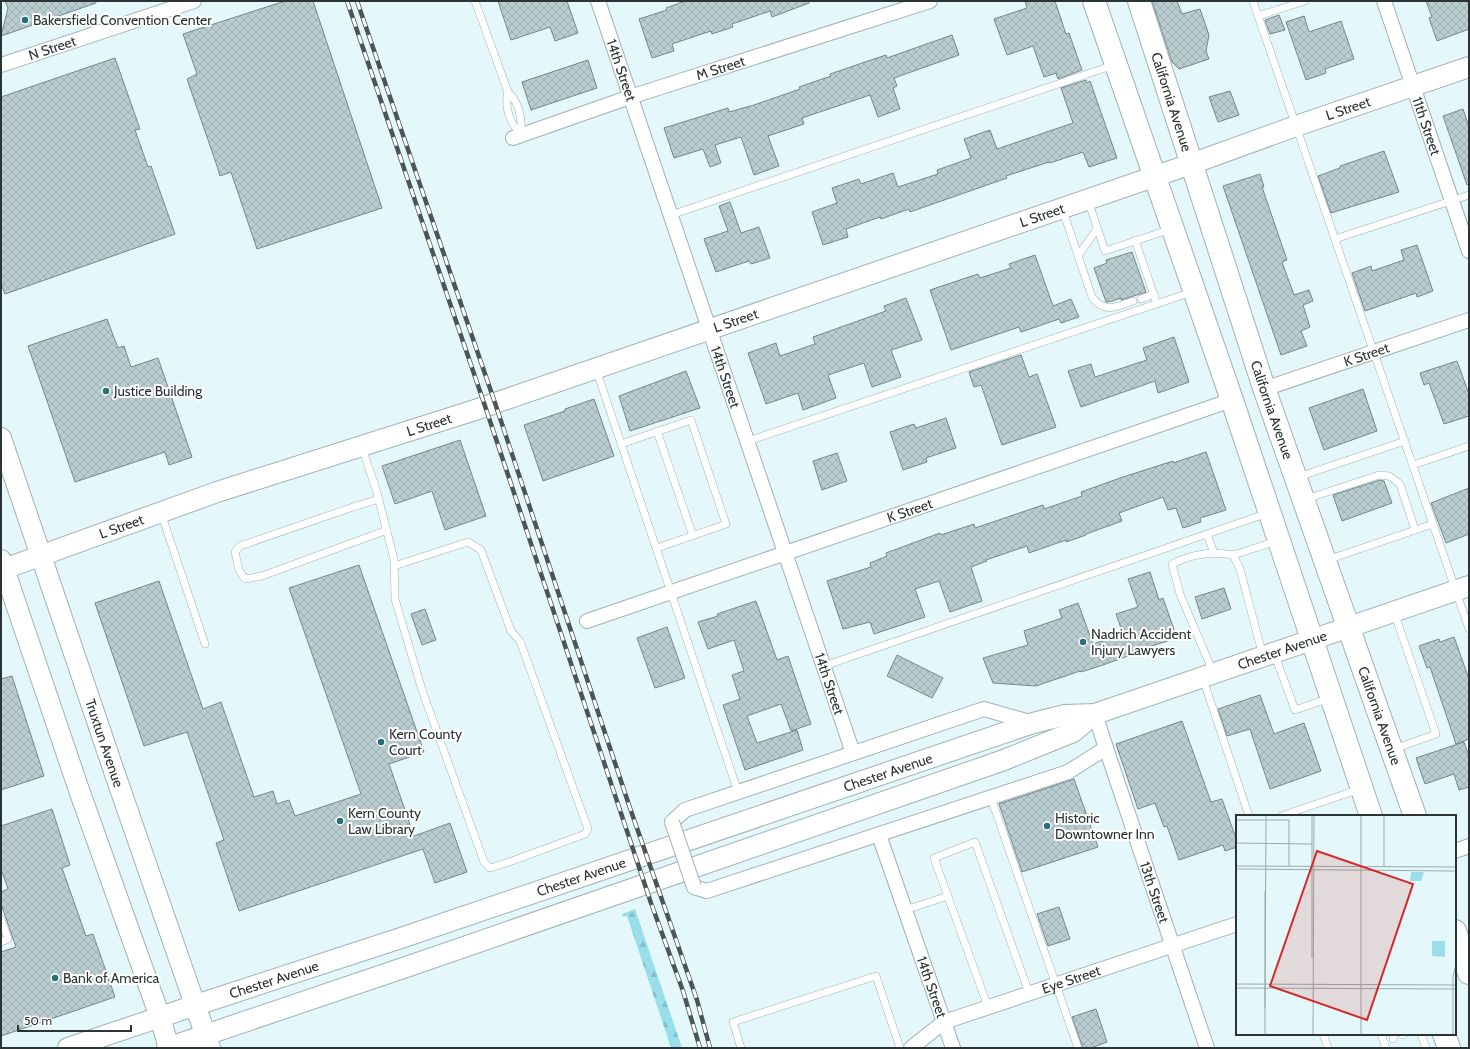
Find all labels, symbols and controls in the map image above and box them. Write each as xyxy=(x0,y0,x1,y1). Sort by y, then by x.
place label: Bakersfield Convention Center xyxy=(33,11,212,29)
marker: Bakersfield Convention Center xyxy=(20,15,30,25)
street label: N Street xyxy=(26,32,79,64)
street label: 14th Street xyxy=(603,37,640,104)
street label: California Avenue xyxy=(1147,50,1196,154)
street label: M Street xyxy=(694,52,748,84)
street label: L Street xyxy=(1323,92,1373,124)
street label: 11th Street xyxy=(1408,94,1445,158)
street label: L Street xyxy=(1017,199,1067,231)
street label: L Street xyxy=(711,304,761,336)
street label: K Street xyxy=(1341,338,1392,371)
street label: 14th Street xyxy=(707,344,744,411)
street label: California Avenue xyxy=(1247,358,1297,462)
place label: Justice Building xyxy=(113,382,203,400)
marker: Justice Building xyxy=(101,386,111,396)
street label: L Street xyxy=(404,409,454,440)
street label: K Street xyxy=(884,494,935,527)
street label: L Street xyxy=(97,510,146,543)
place label: Nadrich Accident Injury Lawyers xyxy=(1091,625,1191,659)
street label: Chester Avenue xyxy=(1235,626,1329,674)
marker: Nadrich Accident Injury Lawyers xyxy=(1078,637,1088,647)
street label: 14th Street xyxy=(811,651,848,717)
street label: California Avenue xyxy=(1354,664,1405,767)
street label: Truxtun Avenue xyxy=(81,696,128,789)
place label: Kern County Court xyxy=(389,725,462,759)
marker: Kern County Court xyxy=(376,737,386,747)
street label: Chester Avenue xyxy=(841,749,935,796)
place label: Kern County Law Library xyxy=(348,804,421,838)
place label: Historic Downtowner Inn xyxy=(1055,809,1155,843)
inset map xyxy=(1236,815,1456,1035)
marker: Kern County Law Library xyxy=(335,816,345,826)
marker: Historic Downtowner Inn xyxy=(1042,821,1052,831)
street label: Chester Avenue xyxy=(534,853,628,900)
street label: 13th Street xyxy=(1136,859,1173,926)
street label: 14th Street xyxy=(913,954,951,1021)
street label: Chester Avenue xyxy=(227,957,321,1003)
street label: Eye Street xyxy=(1039,961,1103,998)
place label: Bank of America xyxy=(63,969,160,987)
marker: Bank of America xyxy=(50,973,60,983)
scale bar xyxy=(18,1007,131,1033)
text: 50 m xyxy=(24,1013,52,1028)

